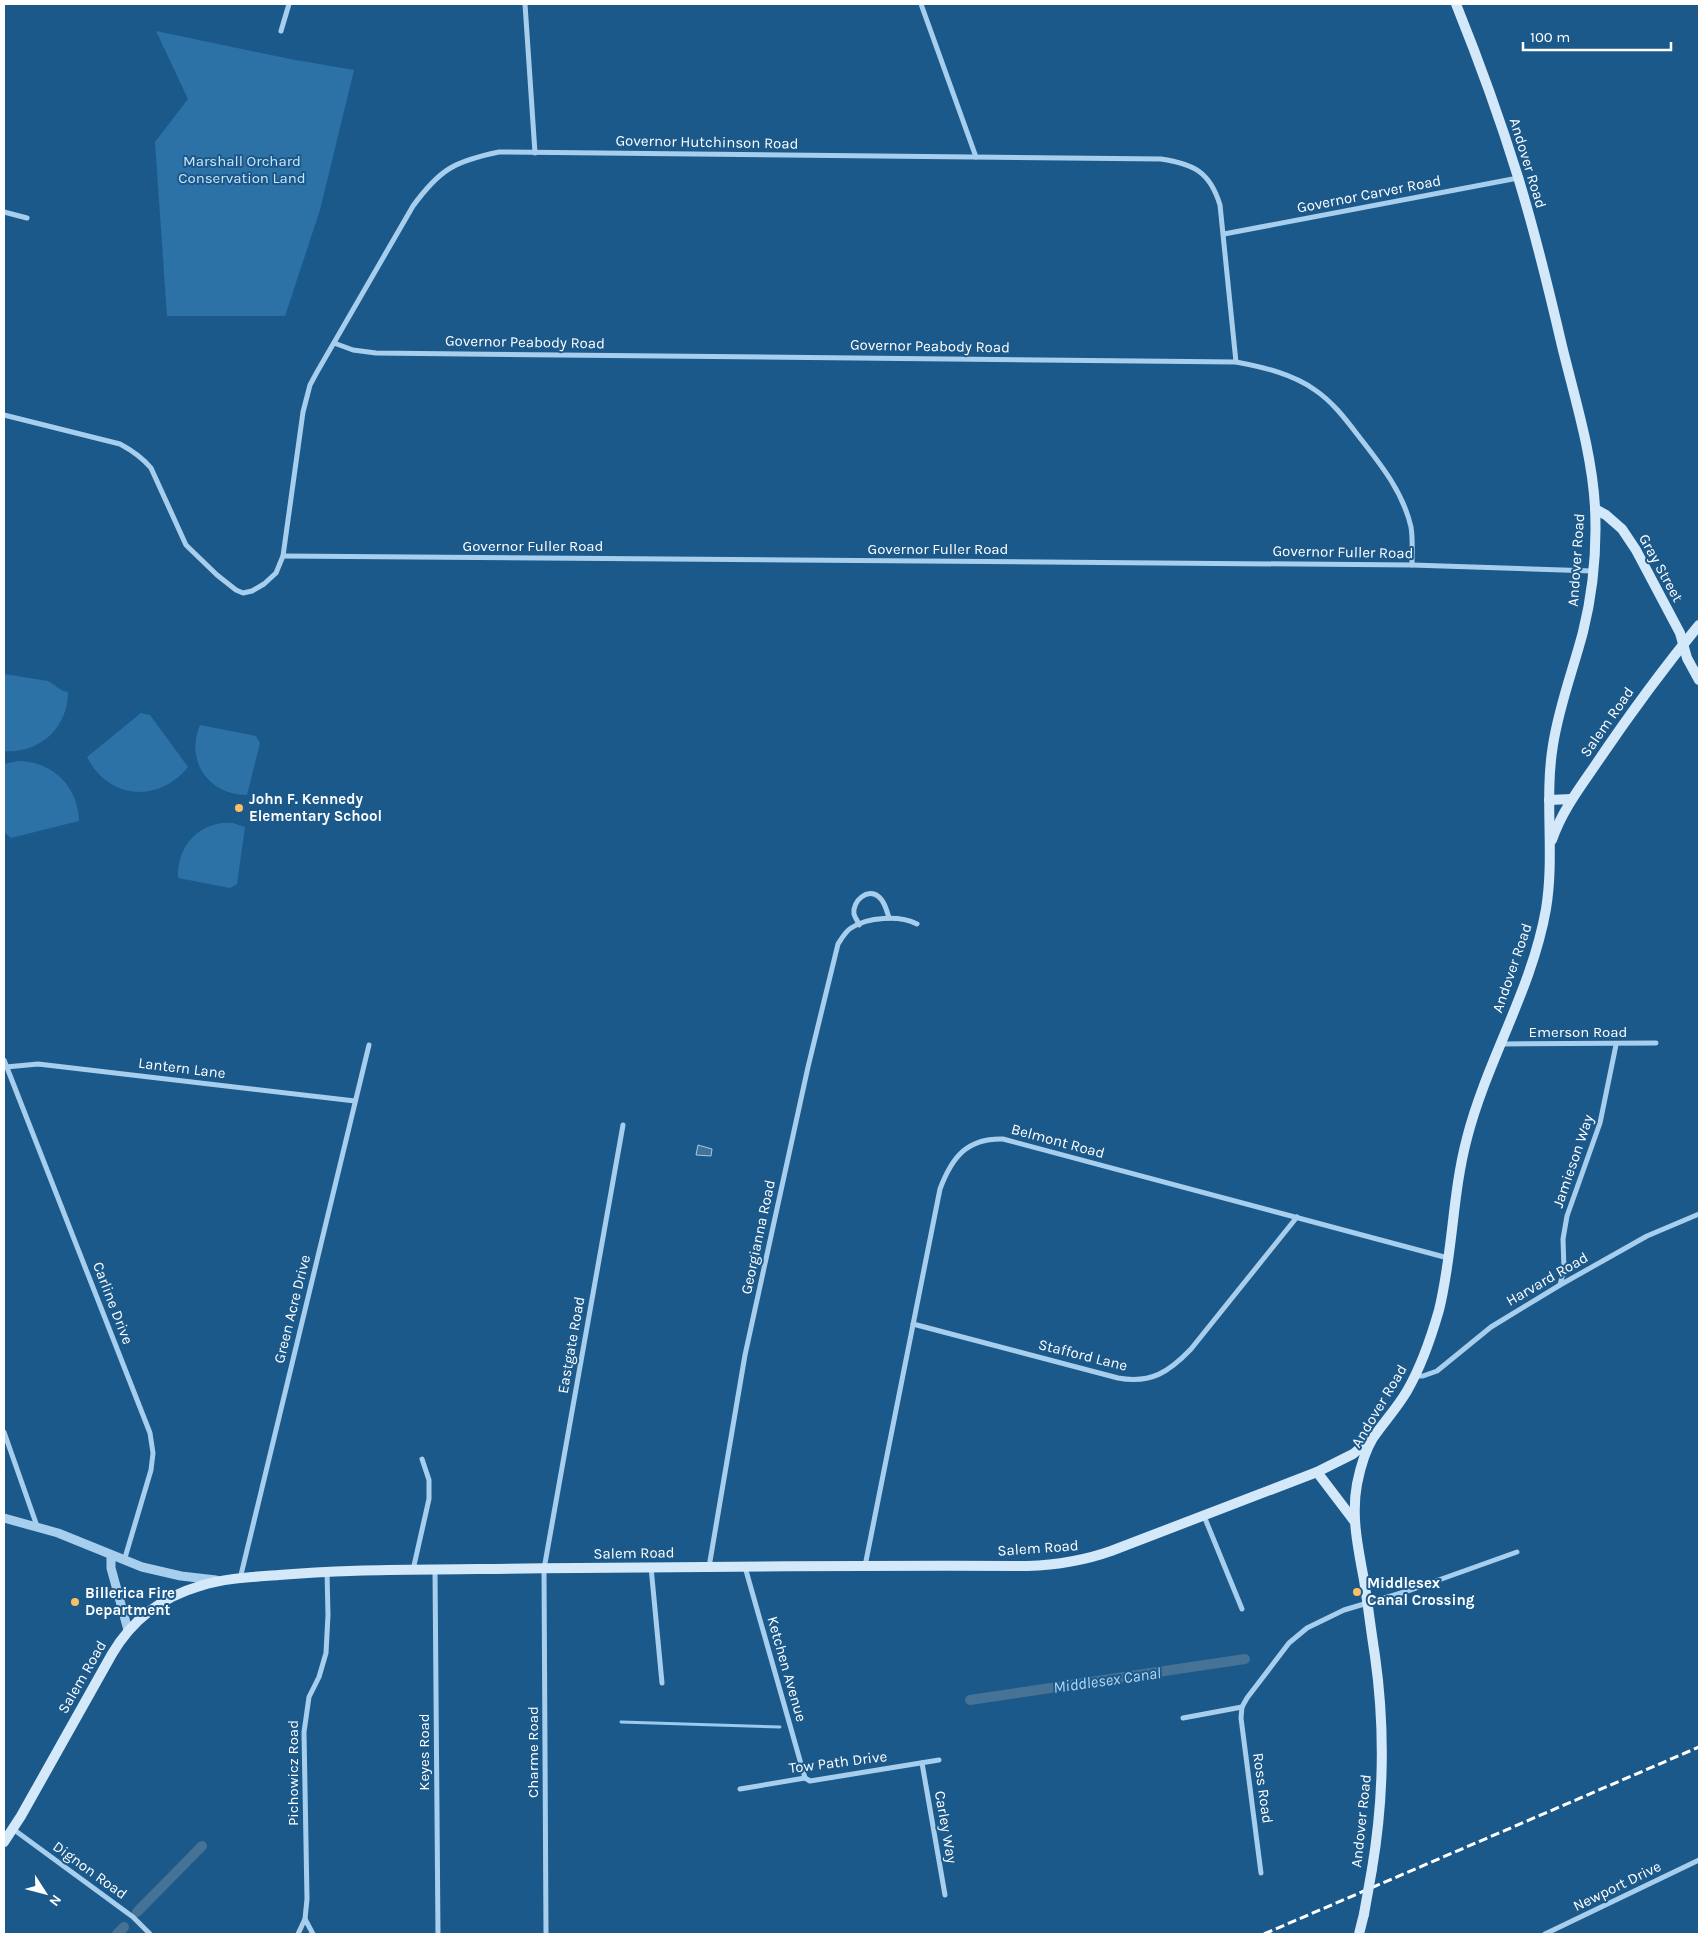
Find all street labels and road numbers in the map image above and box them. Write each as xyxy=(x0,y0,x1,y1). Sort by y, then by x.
street label: Andover Road xyxy=(1506,116,1550,210)
street label: Governor Hutchinson Road xyxy=(615,131,799,153)
street label: Governor Carver Road xyxy=(1295,171,1443,217)
street label: Governor Peabody Road xyxy=(445,332,605,352)
street label: Governor Peabody Road xyxy=(850,336,1010,356)
street label: Andover Road xyxy=(1564,513,1588,607)
street label: Gray Street xyxy=(1635,531,1687,606)
street label: Governor Fuller Road xyxy=(463,537,603,555)
street label: Governor Fuller Road xyxy=(868,540,1008,558)
street label: Governor Fuller Road xyxy=(1272,542,1414,562)
street label: Salem Road xyxy=(1576,684,1638,760)
street label: Andover Road xyxy=(1488,921,1536,1015)
street label: Emerson Road xyxy=(1529,1023,1627,1041)
street label: Lantern Lane xyxy=(137,1054,227,1082)
street label: Jamieson Way xyxy=(1549,1112,1597,1210)
street label: Belmont Road xyxy=(1009,1120,1107,1162)
street label: Georgianna Road xyxy=(737,1178,779,1296)
street label: Harvard Road xyxy=(1503,1248,1591,1310)
street label: Green Acre Drive xyxy=(270,1253,314,1365)
street label: Carline Drive xyxy=(89,1259,137,1347)
street label: Eastgate Road xyxy=(554,1295,588,1395)
street label: Stafford Lane xyxy=(1037,1335,1129,1375)
street label: Andover Road xyxy=(1347,1361,1411,1451)
street label: Salem Road xyxy=(997,1536,1079,1560)
street label: Salem Road xyxy=(593,1543,675,1563)
street label: Ketchen Avenue xyxy=(763,1614,811,1724)
street label: Salem Road xyxy=(54,1637,110,1717)
street label: Charme Road xyxy=(524,1706,542,1798)
street label: Keyes Road xyxy=(415,1713,433,1791)
street label: Pichowicz Road xyxy=(284,1720,302,1826)
street label: Tow Path Drive xyxy=(788,1747,888,1777)
street label: Ross Road xyxy=(1249,1751,1277,1825)
street label: Andover Road xyxy=(1347,1774,1375,1868)
street label: Carley Way xyxy=(931,1789,961,1865)
street label: Dignon Road xyxy=(49,1837,131,1903)
street label: Newport Drive xyxy=(1570,1857,1664,1915)

